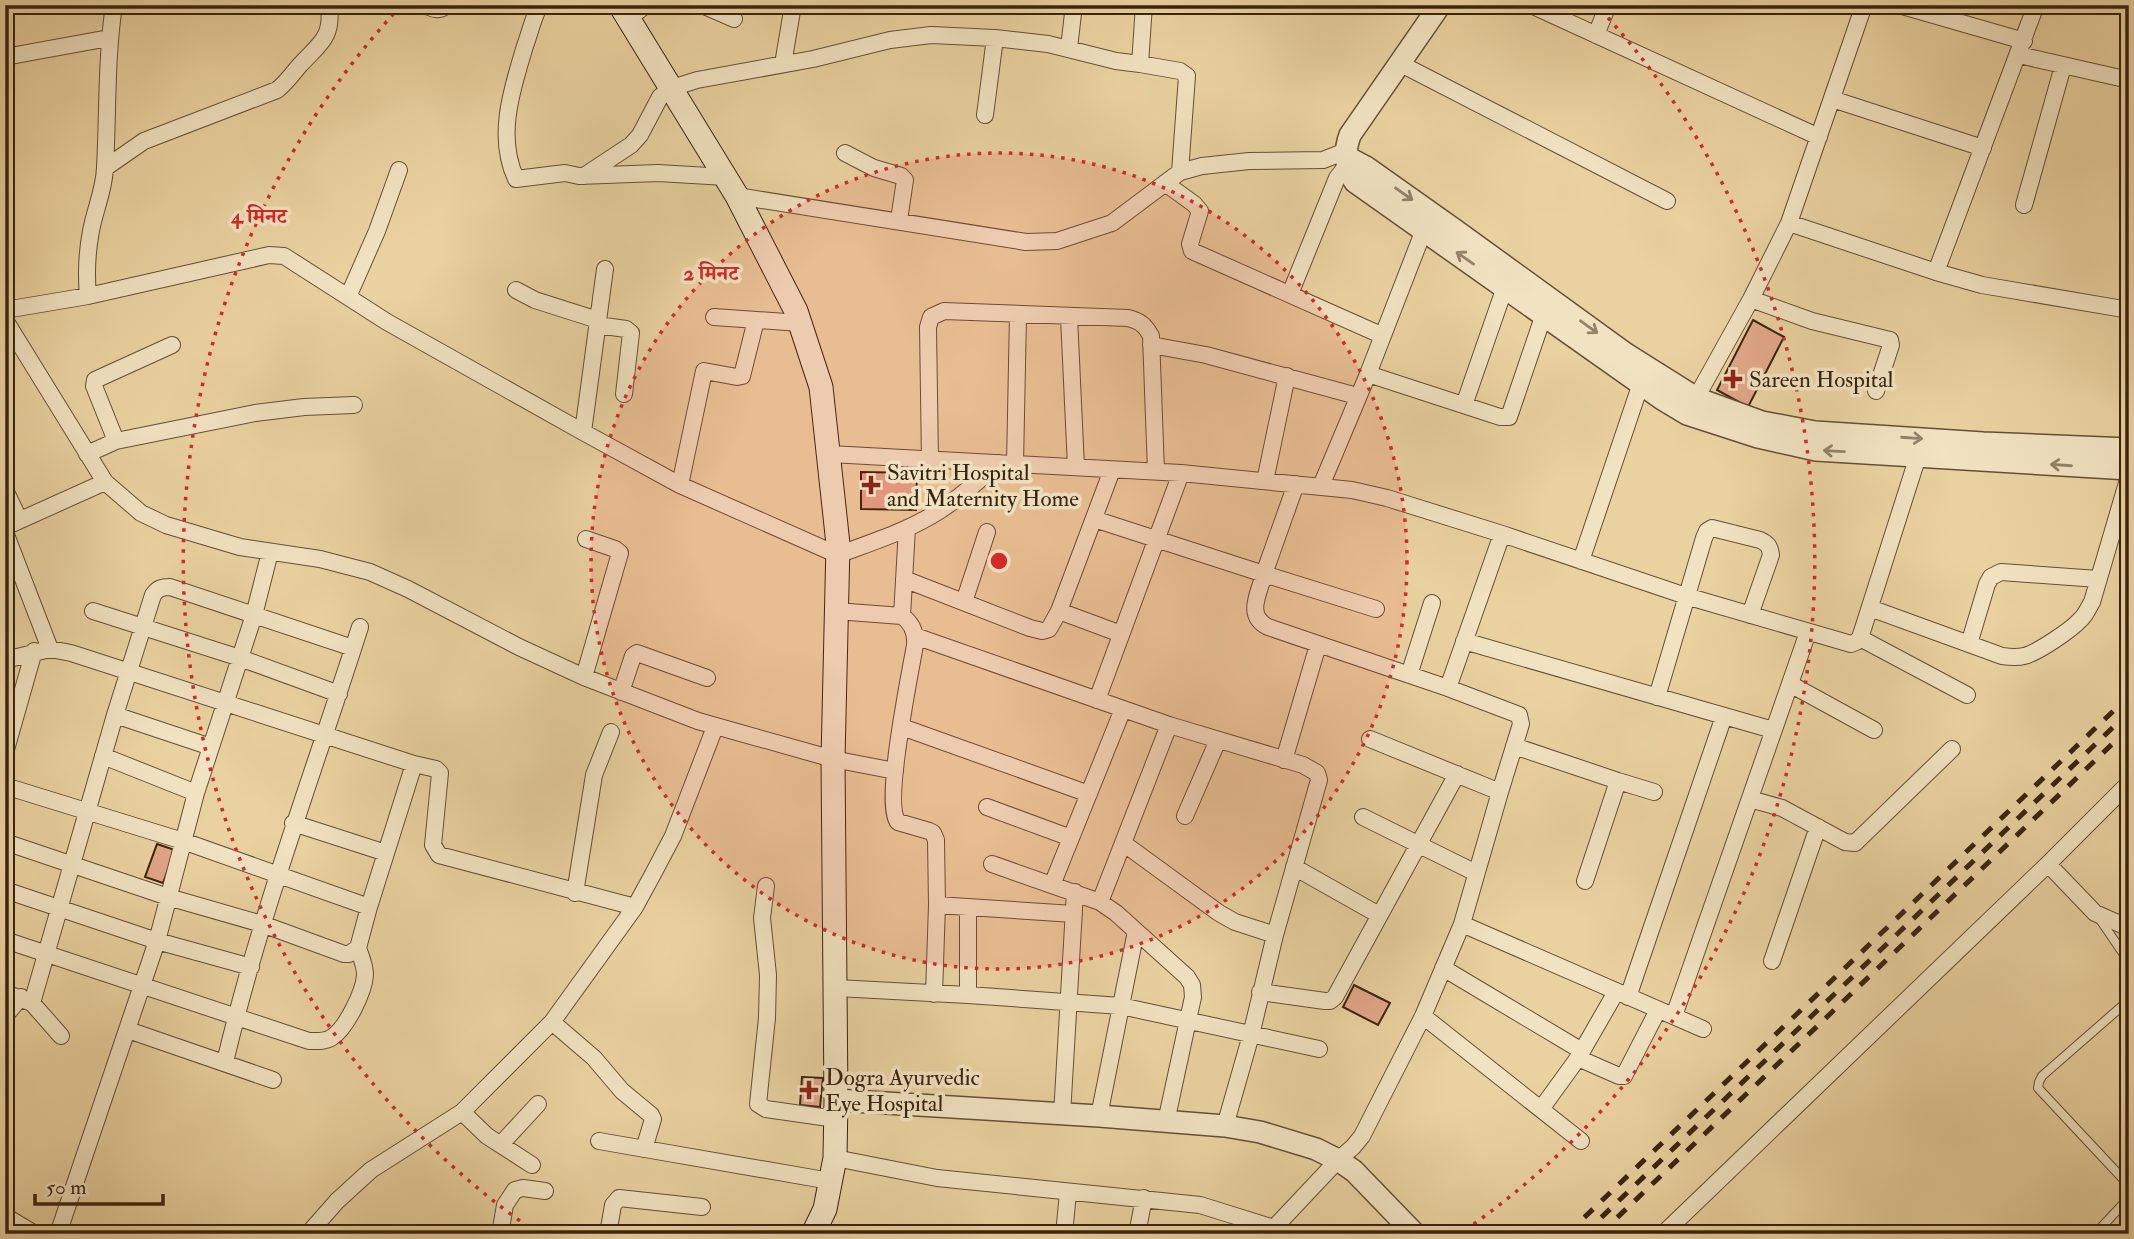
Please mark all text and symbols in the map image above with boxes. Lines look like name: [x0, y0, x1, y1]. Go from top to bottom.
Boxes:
one-way arrow: [1394, 187, 1413, 201]
text: 4 मिनट: [230, 203, 289, 230]
one-way arrow: [1456, 251, 1475, 265]
text: 2 मिनट: [684, 260, 740, 287]
one-way arrow: [1579, 320, 1598, 334]
place label: Sareen Hospital: [1749, 365, 1894, 395]
marker: Sareen Hospital: [1723, 369, 1743, 389]
one-way arrow: [1900, 432, 1923, 445]
one-way arrow: [1823, 444, 1845, 457]
place label: Savitri Hospital and Maternity Home: [887, 458, 1079, 513]
one-way arrow: [2050, 458, 2072, 471]
marker: Savitri Hospital and Maternity Home: [861, 475, 881, 495]
centre of rings: [987, 549, 1011, 573]
place label: Dogra Ayurvedic Eye Hospital: [825, 1063, 980, 1119]
marker: Dogra Ayurvedic Eye Hospital: [799, 1080, 819, 1100]
scale bar: [35, 1162, 163, 1206]
text: 50 m: [46, 1174, 87, 1201]

